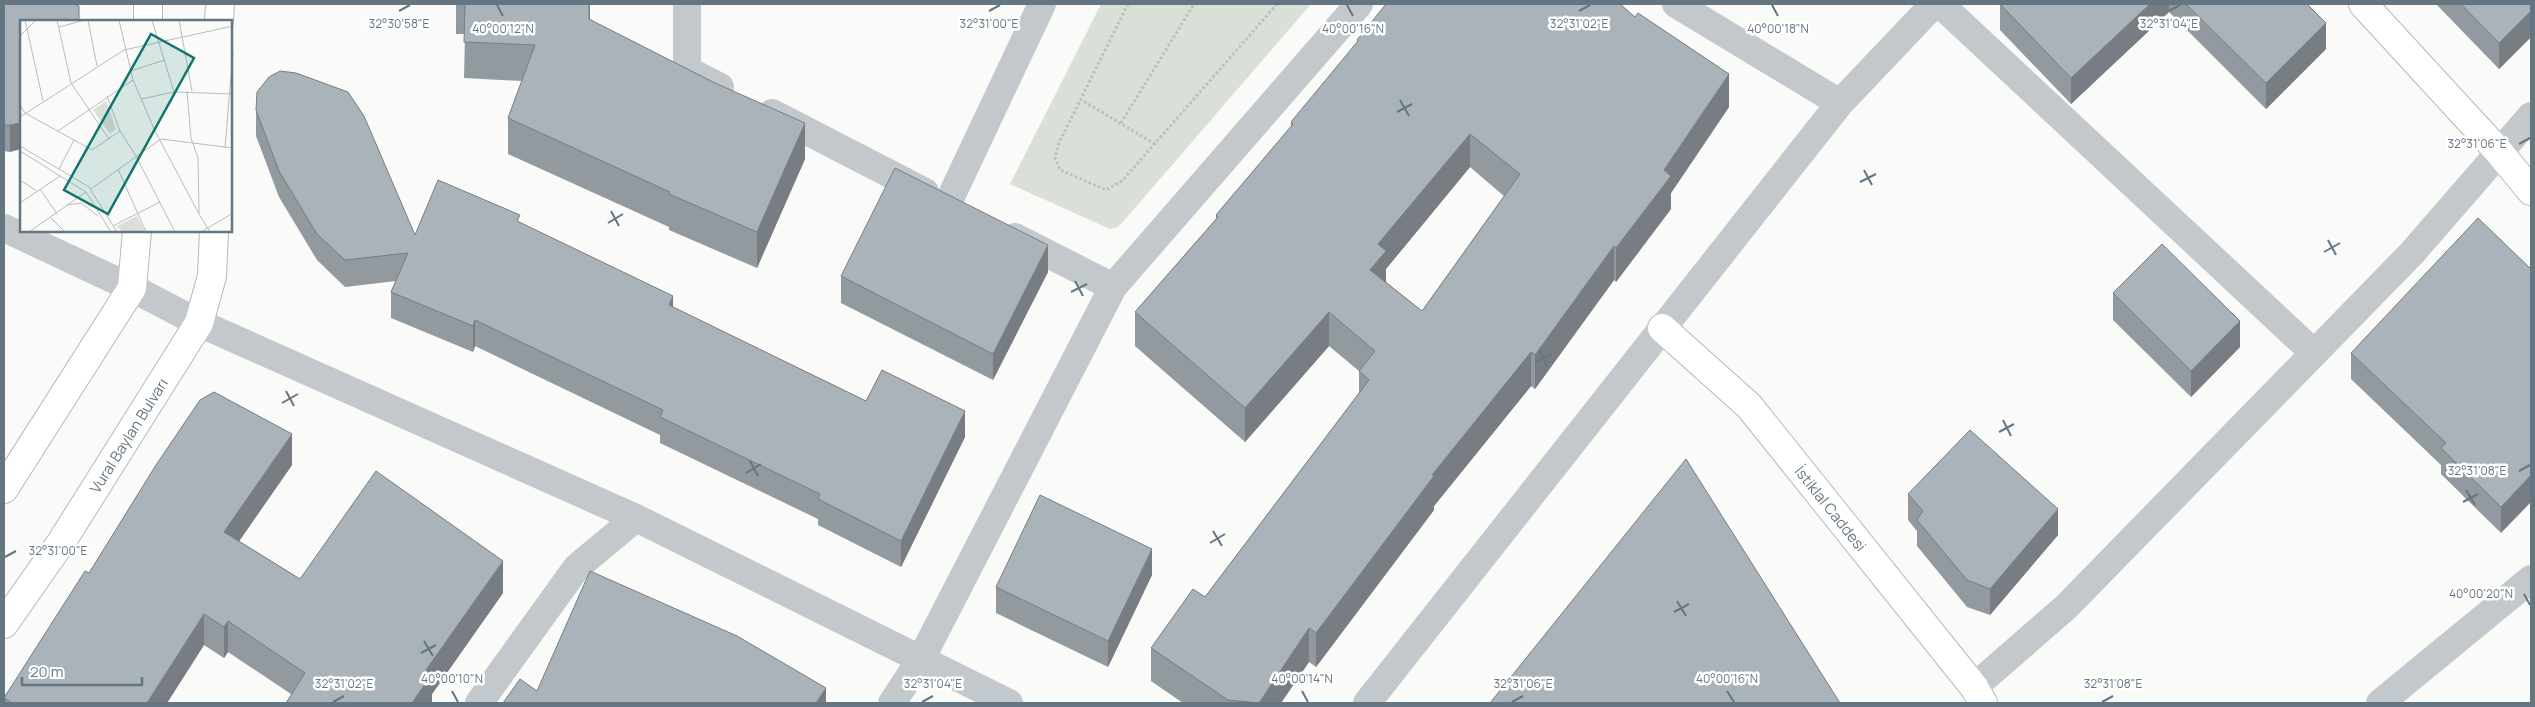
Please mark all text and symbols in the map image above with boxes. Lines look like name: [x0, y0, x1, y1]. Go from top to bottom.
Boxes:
text: 32°30'58"E: [369, 15, 430, 32]
text: 32°31'00"E: [960, 15, 1019, 32]
text: 32°31'02"E: [1550, 15, 1608, 32]
text: 32°31'04"E: [2140, 15, 2198, 32]
inset map: [20, 20, 232, 232]
text: 40°00'12"N: [472, 20, 534, 37]
text: 40°00'16"N: [1322, 20, 1384, 37]
text: 40°00'18"N: [1747, 20, 1809, 37]
text: 32°31'06"E: [2447, 135, 2507, 152]
street label: Vural Baylan Bulvarı: [84, 374, 172, 497]
street label: İstiklal Caddesi: [1790, 461, 1872, 555]
text: 32°31'08"E: [2448, 462, 2506, 479]
text: 32°31'00"E: [29, 542, 88, 559]
text: 40°00'20"N: [2449, 585, 2513, 602]
scale bar: [22, 654, 142, 686]
text: 20 m: [30, 661, 63, 682]
text: 40°00'10"N: [421, 670, 483, 687]
text: 40°00'14"N: [1271, 670, 1333, 687]
text: 40°00'16"N: [1696, 670, 1758, 687]
text: 32°31'02"E: [315, 675, 373, 692]
text: 32°31'04"E: [904, 675, 962, 692]
text: 32°31'06"E: [1493, 675, 1553, 692]
text: 32°31'08"E: [2084, 675, 2142, 692]

